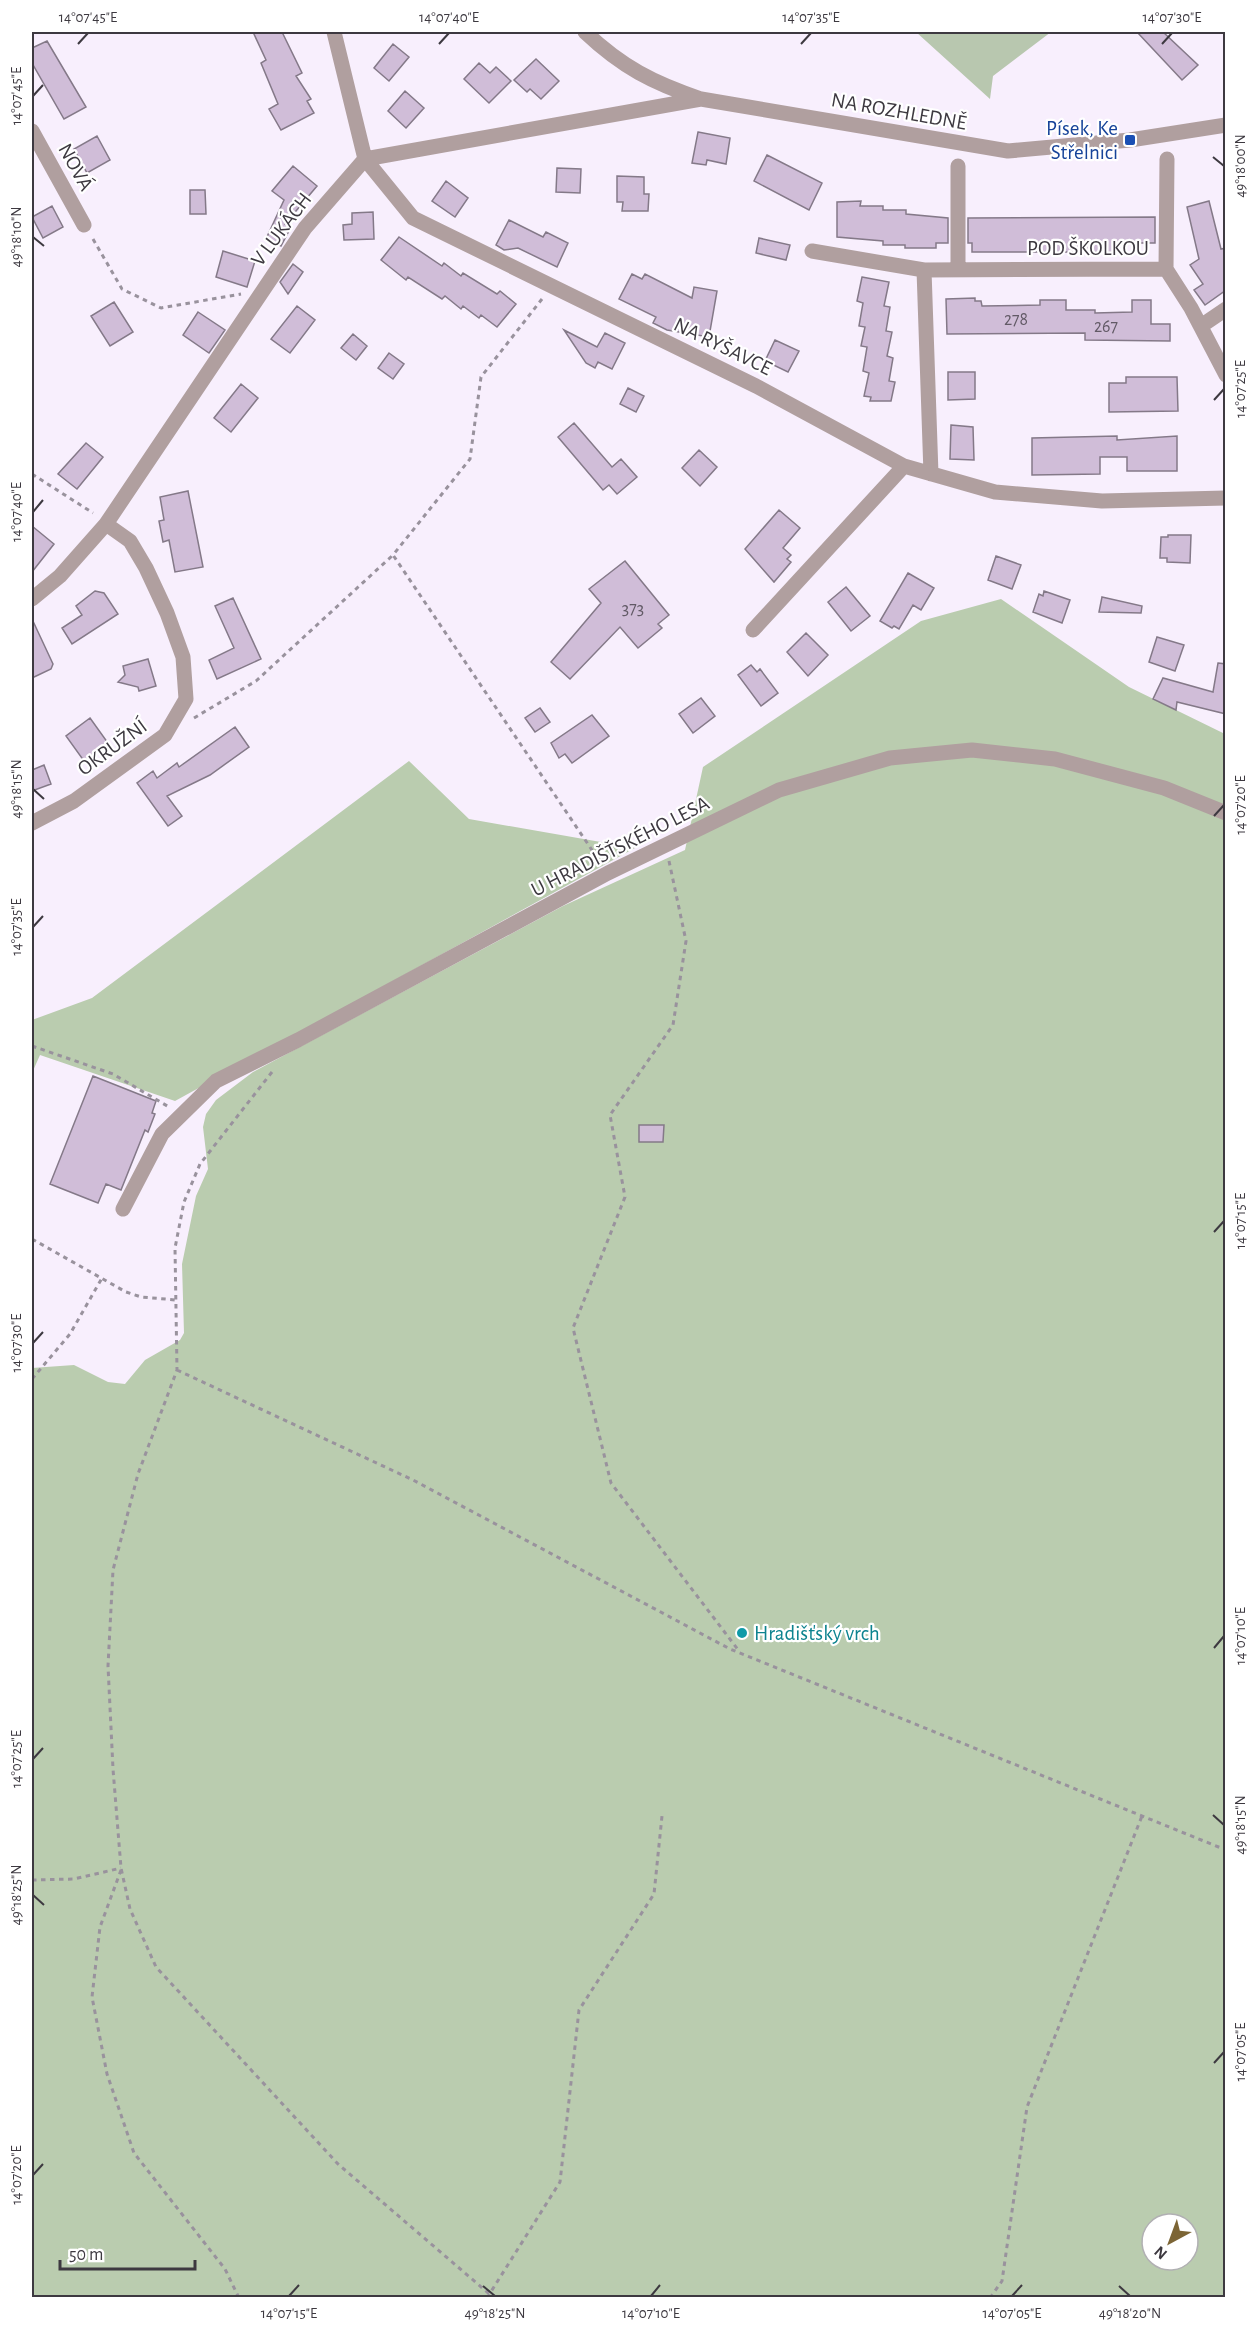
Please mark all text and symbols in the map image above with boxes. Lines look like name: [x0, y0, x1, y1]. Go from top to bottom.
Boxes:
text: 14°07'45"E: [59, 10, 117, 25]
text: 14°07'40"E: [419, 10, 479, 25]
text: 14°07'35"E: [782, 10, 840, 25]
text: 14°07'30"E: [1143, 10, 1201, 25]
text: 14°07'45"E: [9, 67, 24, 125]
street label: NA ROZHLEDNĚ: [830, 88, 968, 134]
place label: Písek, Ke Střelnici: [1046, 118, 1118, 163]
marker: Písek, Ke Střelnici: [1123, 133, 1137, 147]
text: 49°18'00"N: [1233, 134, 1248, 198]
street label: NOVÁ: [54, 139, 99, 194]
street label: V LUKÁCH: [246, 188, 316, 270]
text: 49°18'10"N: [9, 207, 24, 267]
street label: POD ŠKOLKOU: [1027, 236, 1149, 259]
house number: 278: [1004, 311, 1028, 329]
street label: NA RYŠAVCE: [670, 312, 776, 379]
house number: 267: [1094, 318, 1118, 336]
text: 14°07'25"E: [1233, 360, 1248, 418]
text: 14°07'40"E: [9, 482, 24, 542]
house number: 373: [622, 600, 644, 618]
street label: OKRUŽNÍ: [72, 713, 151, 779]
text: 49°18'15"N: [9, 759, 24, 819]
text: 14°07'20"E: [1233, 775, 1248, 835]
street label: U HRADIŠŤSKÉHO LESA: [527, 791, 713, 900]
text: 14°07'35"E: [9, 898, 24, 956]
text: 14°07'15"E: [1233, 1193, 1248, 1249]
text: 14°07'30"E: [9, 1314, 24, 1372]
text: 14°07'10"E: [1233, 1607, 1248, 1665]
place label: Hradišťský vrch: [754, 1623, 880, 1644]
marker: Hradišťský vrch: [735, 1626, 749, 1640]
text: 14°07'25"E: [9, 1730, 24, 1788]
text: 49°18'15"N: [1233, 1795, 1248, 1855]
text: 49°18'25"N: [9, 1865, 24, 1925]
text: 14°07'05"E: [1233, 2022, 1248, 2082]
text: 14°07'20"E: [9, 2145, 24, 2205]
north arrow: [1140, 2212, 1200, 2272]
scale bar: [60, 2233, 195, 2271]
text: N: [1151, 2243, 1170, 2262]
text: 50 m: [69, 2246, 103, 2264]
text: 14°07'15"E: [261, 2306, 317, 2321]
text: 49°18'25"N: [465, 2306, 525, 2321]
text: 14°07'10"E: [622, 2306, 680, 2321]
text: 14°07'05"E: [982, 2306, 1042, 2321]
text: 49°18'20"N: [1099, 2306, 1161, 2321]

